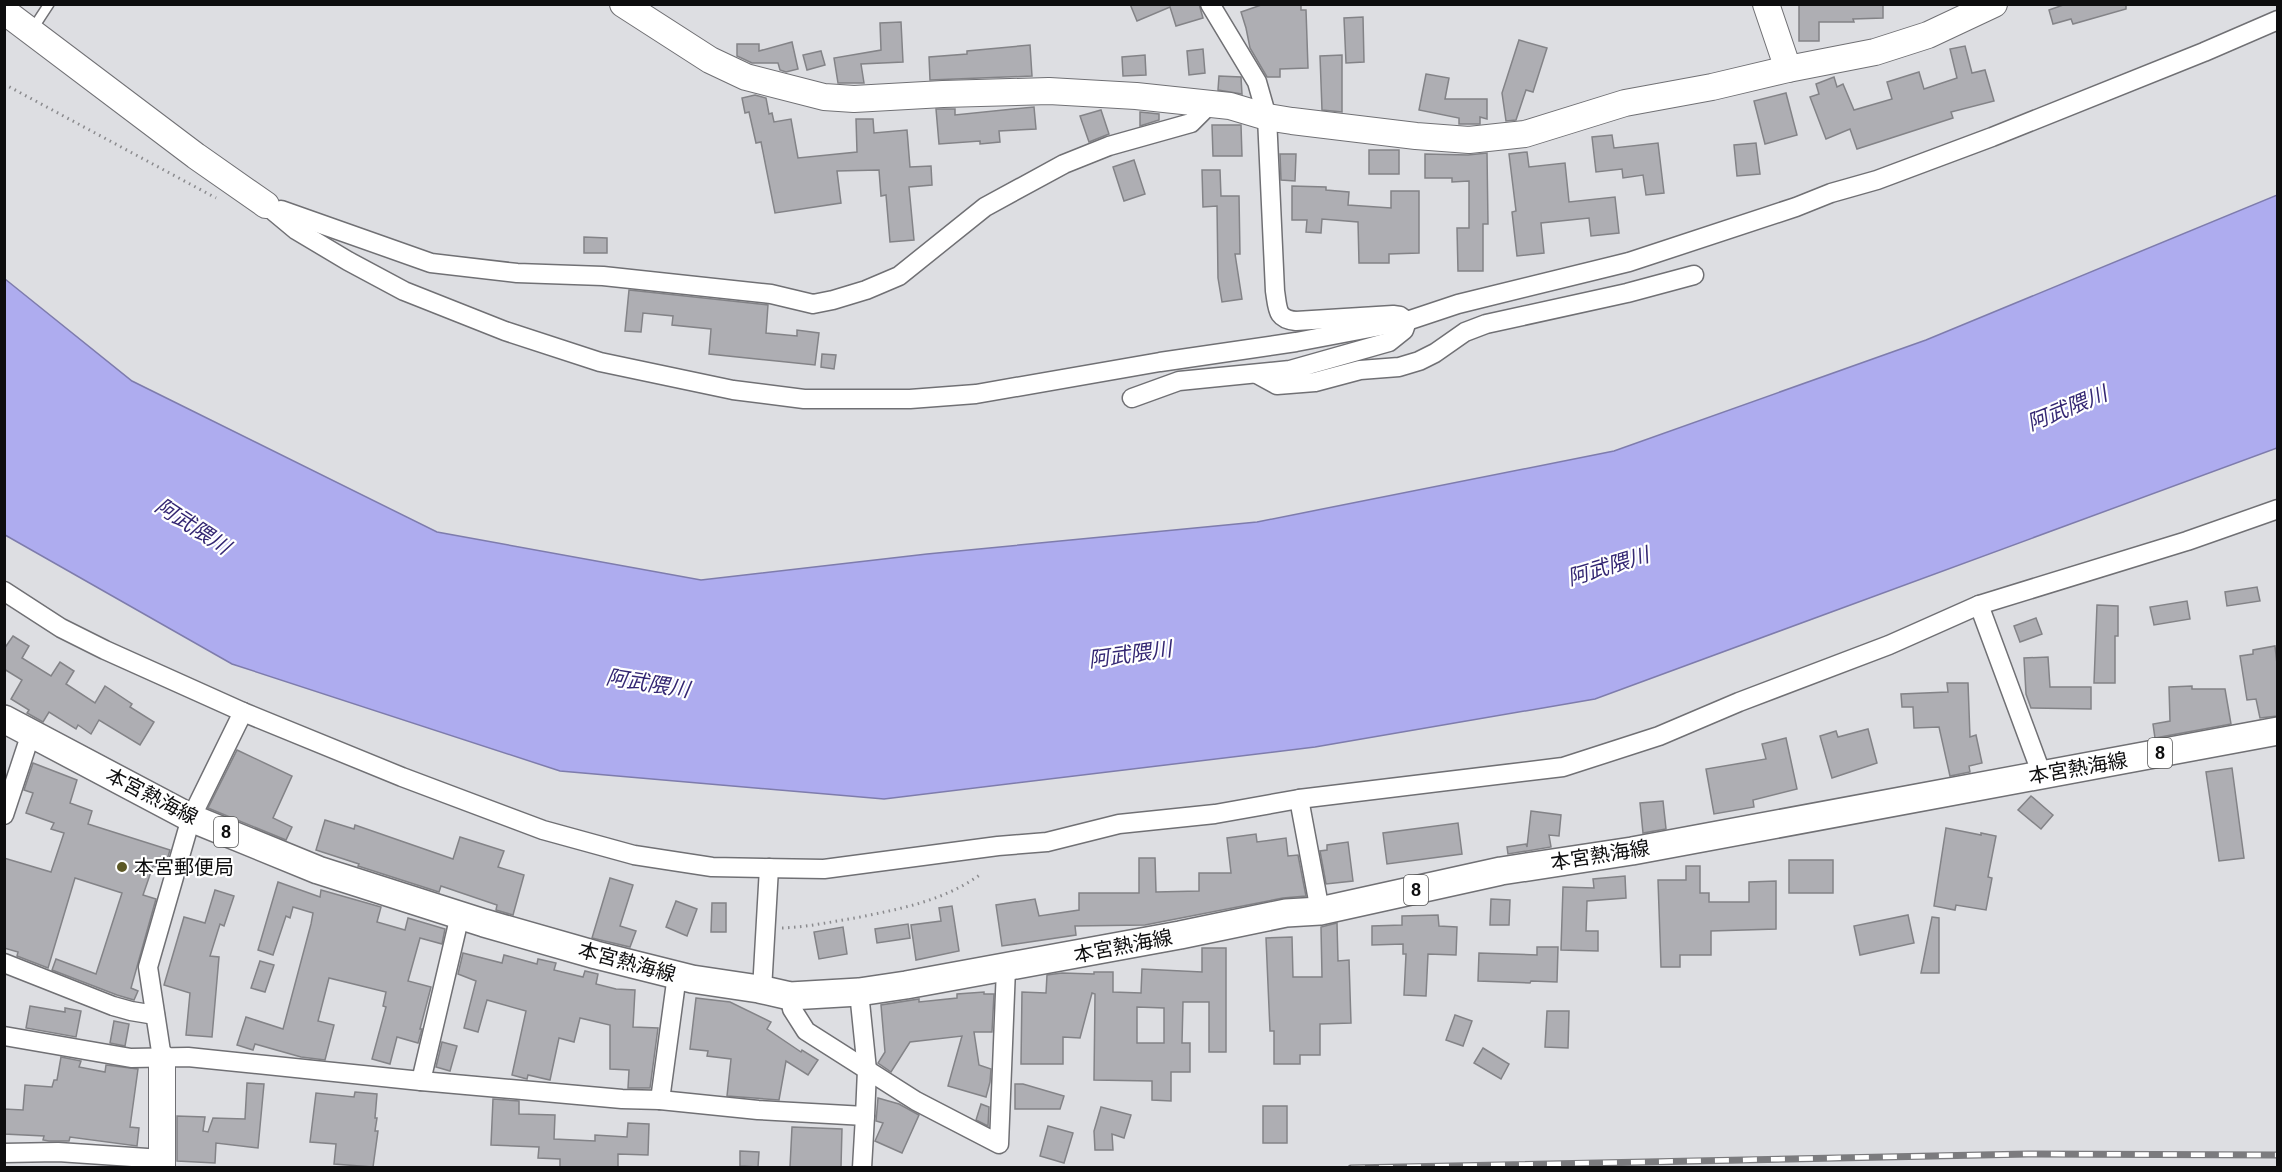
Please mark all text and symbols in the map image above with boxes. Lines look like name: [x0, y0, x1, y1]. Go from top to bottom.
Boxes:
water label: 阿武隈川: [2024, 381, 2112, 434]
water label: 阿武隈川: [152, 493, 236, 560]
water label: 阿武隈川: [1564, 542, 1653, 589]
water label: 阿武隈川: [1087, 636, 1175, 671]
water label: 阿武隈川: [605, 665, 693, 701]
road number: 8: [2148, 738, 2172, 768]
street label: 本宮熱海線: [2027, 748, 2129, 788]
street label: 本宮熱海線: [102, 763, 202, 829]
road number: 8: [214, 817, 238, 847]
street label: 本宮熱海線: [1549, 836, 1651, 874]
place label: 本宮郵便局: [134, 856, 234, 878]
marker: 本宮郵便局: [115, 860, 129, 874]
road number: 8: [1404, 875, 1428, 905]
street label: 本宮熱海線: [1072, 926, 1174, 966]
street label: 本宮熱海線: [576, 938, 678, 986]

